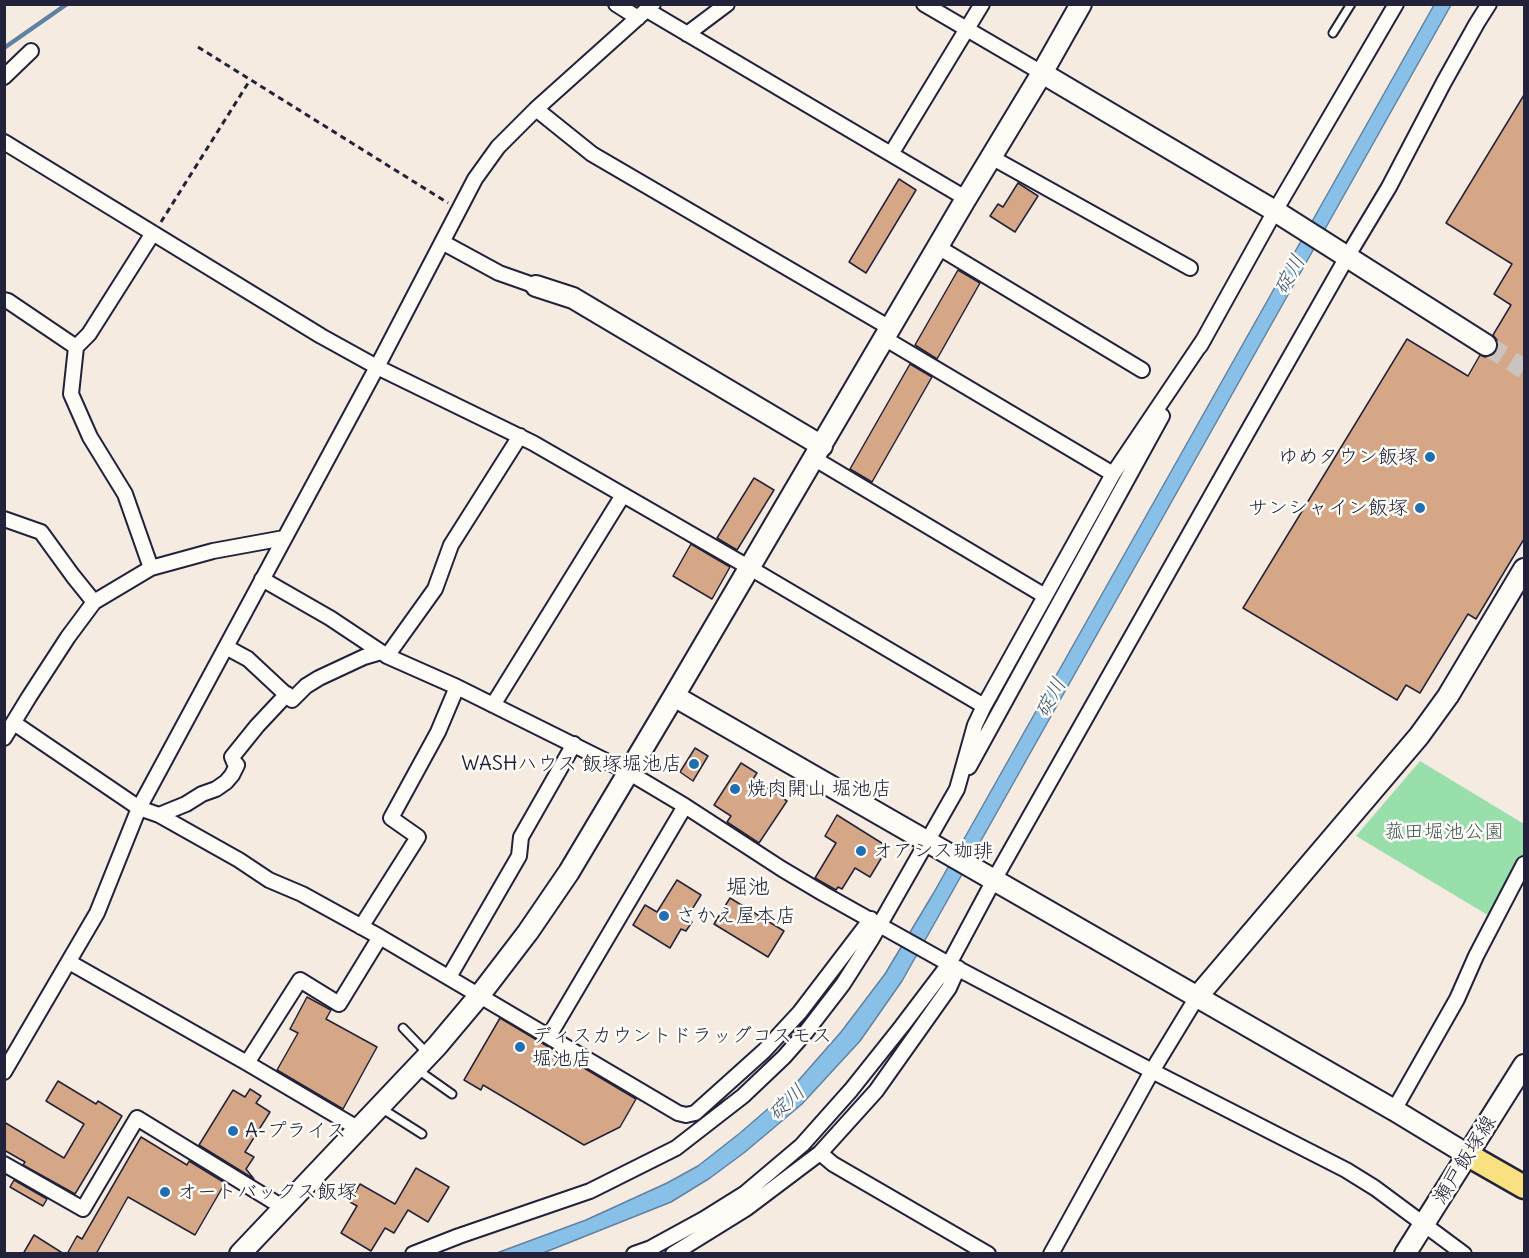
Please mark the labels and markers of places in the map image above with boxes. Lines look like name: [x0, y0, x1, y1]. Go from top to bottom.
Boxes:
place label: ゆめタウン飯塚: [1278, 445, 1418, 469]
marker: ゆめタウン飯塚: [1423, 450, 1437, 464]
place label: サンシャイン飯塚: [1248, 496, 1408, 520]
marker: サンシャイン飯塚: [1413, 501, 1427, 515]
place label: WASHハウス 飯塚堀池店: [461, 752, 682, 776]
marker: WASHハウス 飯塚堀池店: [687, 757, 701, 771]
place label: 焼肉開山 堀池店: [747, 777, 892, 801]
marker: 焼肉開山 堀池店: [728, 782, 742, 796]
place label: オアシス珈琲: [873, 839, 993, 863]
marker: オアシス珈琲: [854, 844, 868, 858]
place label: さかえ屋本店: [676, 904, 796, 928]
marker: さかえ屋本店: [657, 909, 671, 923]
place label: ディスカウントドラッグコスモス 堀池店: [532, 1024, 832, 1071]
marker: ディスカウントドラッグコスモス 堀池店: [513, 1040, 527, 1054]
place label: A-プライス: [245, 1119, 346, 1143]
marker: A-プライス: [226, 1124, 240, 1138]
place label: オートバックス飯塚: [177, 1180, 357, 1204]
marker: オートバックス飯塚: [158, 1185, 172, 1199]

